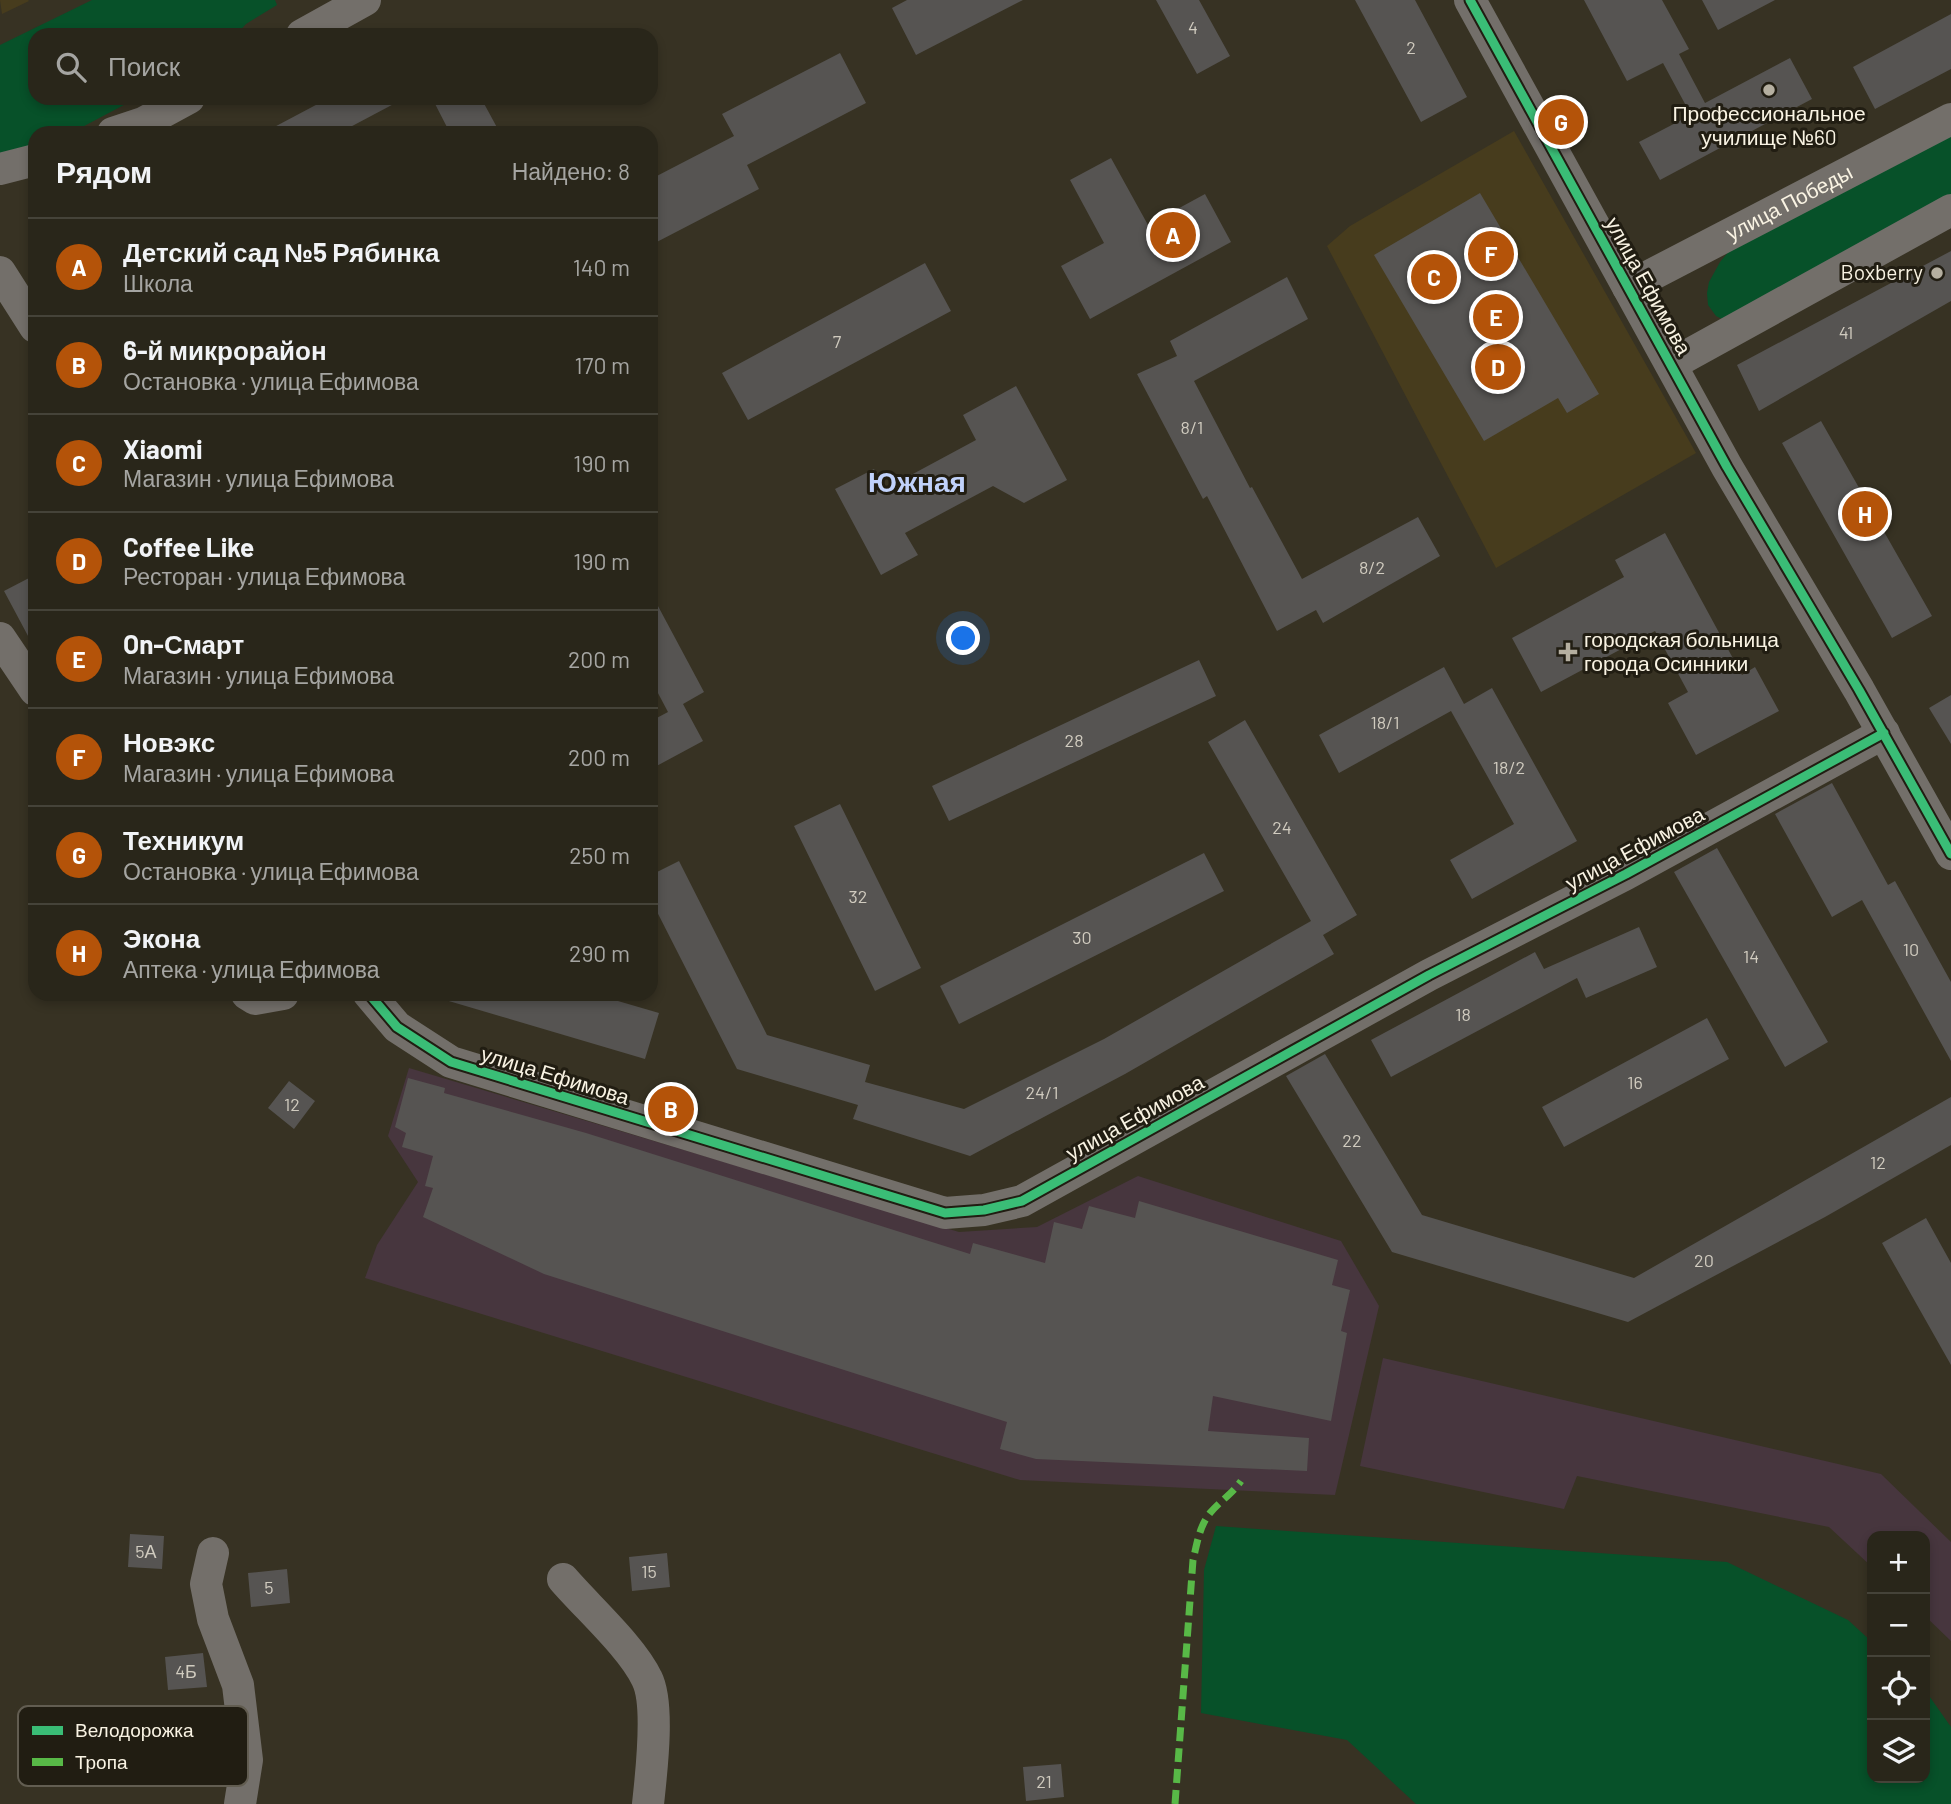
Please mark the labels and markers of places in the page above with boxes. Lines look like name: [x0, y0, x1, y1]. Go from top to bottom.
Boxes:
marker: Профессиональное училище №60: [1761, 82, 1777, 98]
pin: G: [1538, 96, 1584, 148]
place label: Профессиональное училище №60: [1672, 100, 1866, 149]
pin: A: [1150, 209, 1196, 261]
pin: F: [1468, 228, 1514, 280]
pin: C: [1411, 251, 1457, 303]
place label: Boxberry: [1841, 259, 1923, 284]
marker: Boxberry: [1929, 265, 1945, 281]
pin: E: [1473, 291, 1519, 343]
pin: D: [1475, 341, 1521, 393]
pin: H: [1842, 488, 1888, 540]
place label: городская больница города Осинники: [1584, 626, 1779, 675]
marker: городская больница города Осинники: [1558, 642, 1578, 662]
pin: B: [648, 1083, 694, 1135]

